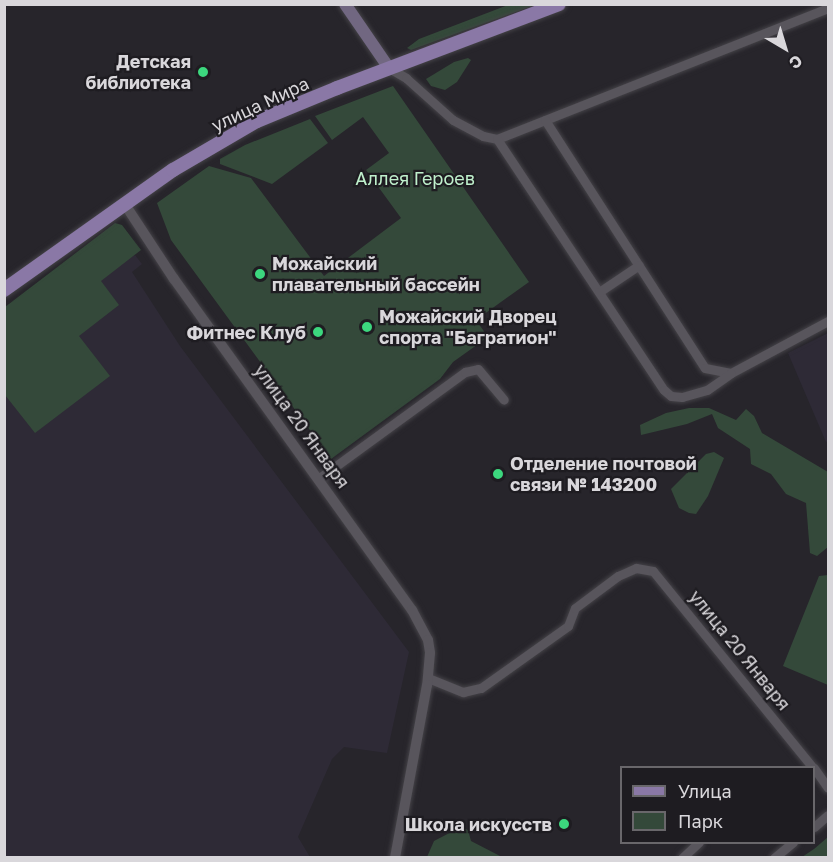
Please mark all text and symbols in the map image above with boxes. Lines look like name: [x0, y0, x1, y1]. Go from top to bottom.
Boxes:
north arrow: [755, 18, 815, 78]
place label: Детская библиотека: [86, 51, 191, 94]
text: С: [785, 51, 807, 74]
marker: Детская библиотека: [196, 65, 210, 79]
street label: улица Мира: [208, 72, 312, 136]
park label: Аллея Героев: [355, 167, 475, 189]
place label: Можайский плавательный бассейн: [272, 253, 480, 296]
marker: Можайский плавательный бассейн: [253, 267, 267, 281]
place label: Можайский Дворец спорта "Багратион": [379, 306, 557, 348]
marker: Можайский Дворец спорта "Багратион": [360, 320, 374, 334]
place label: Фитнес Клуб: [187, 321, 306, 343]
marker: Фитнес Клуб: [311, 325, 325, 339]
street label: улица 20 Января: [250, 360, 354, 492]
place label: Отделение почтовой связи № 143200: [510, 453, 697, 496]
marker: Отделение почтовой связи № 143200: [491, 467, 505, 481]
street label: улица 20 Января: [685, 586, 795, 714]
legend: [620, 766, 815, 844]
text: Улица: [678, 780, 732, 802]
text: Парк: [678, 810, 723, 832]
place label: Школа искусств: [405, 813, 552, 835]
marker: Школа искусств: [557, 817, 571, 831]

